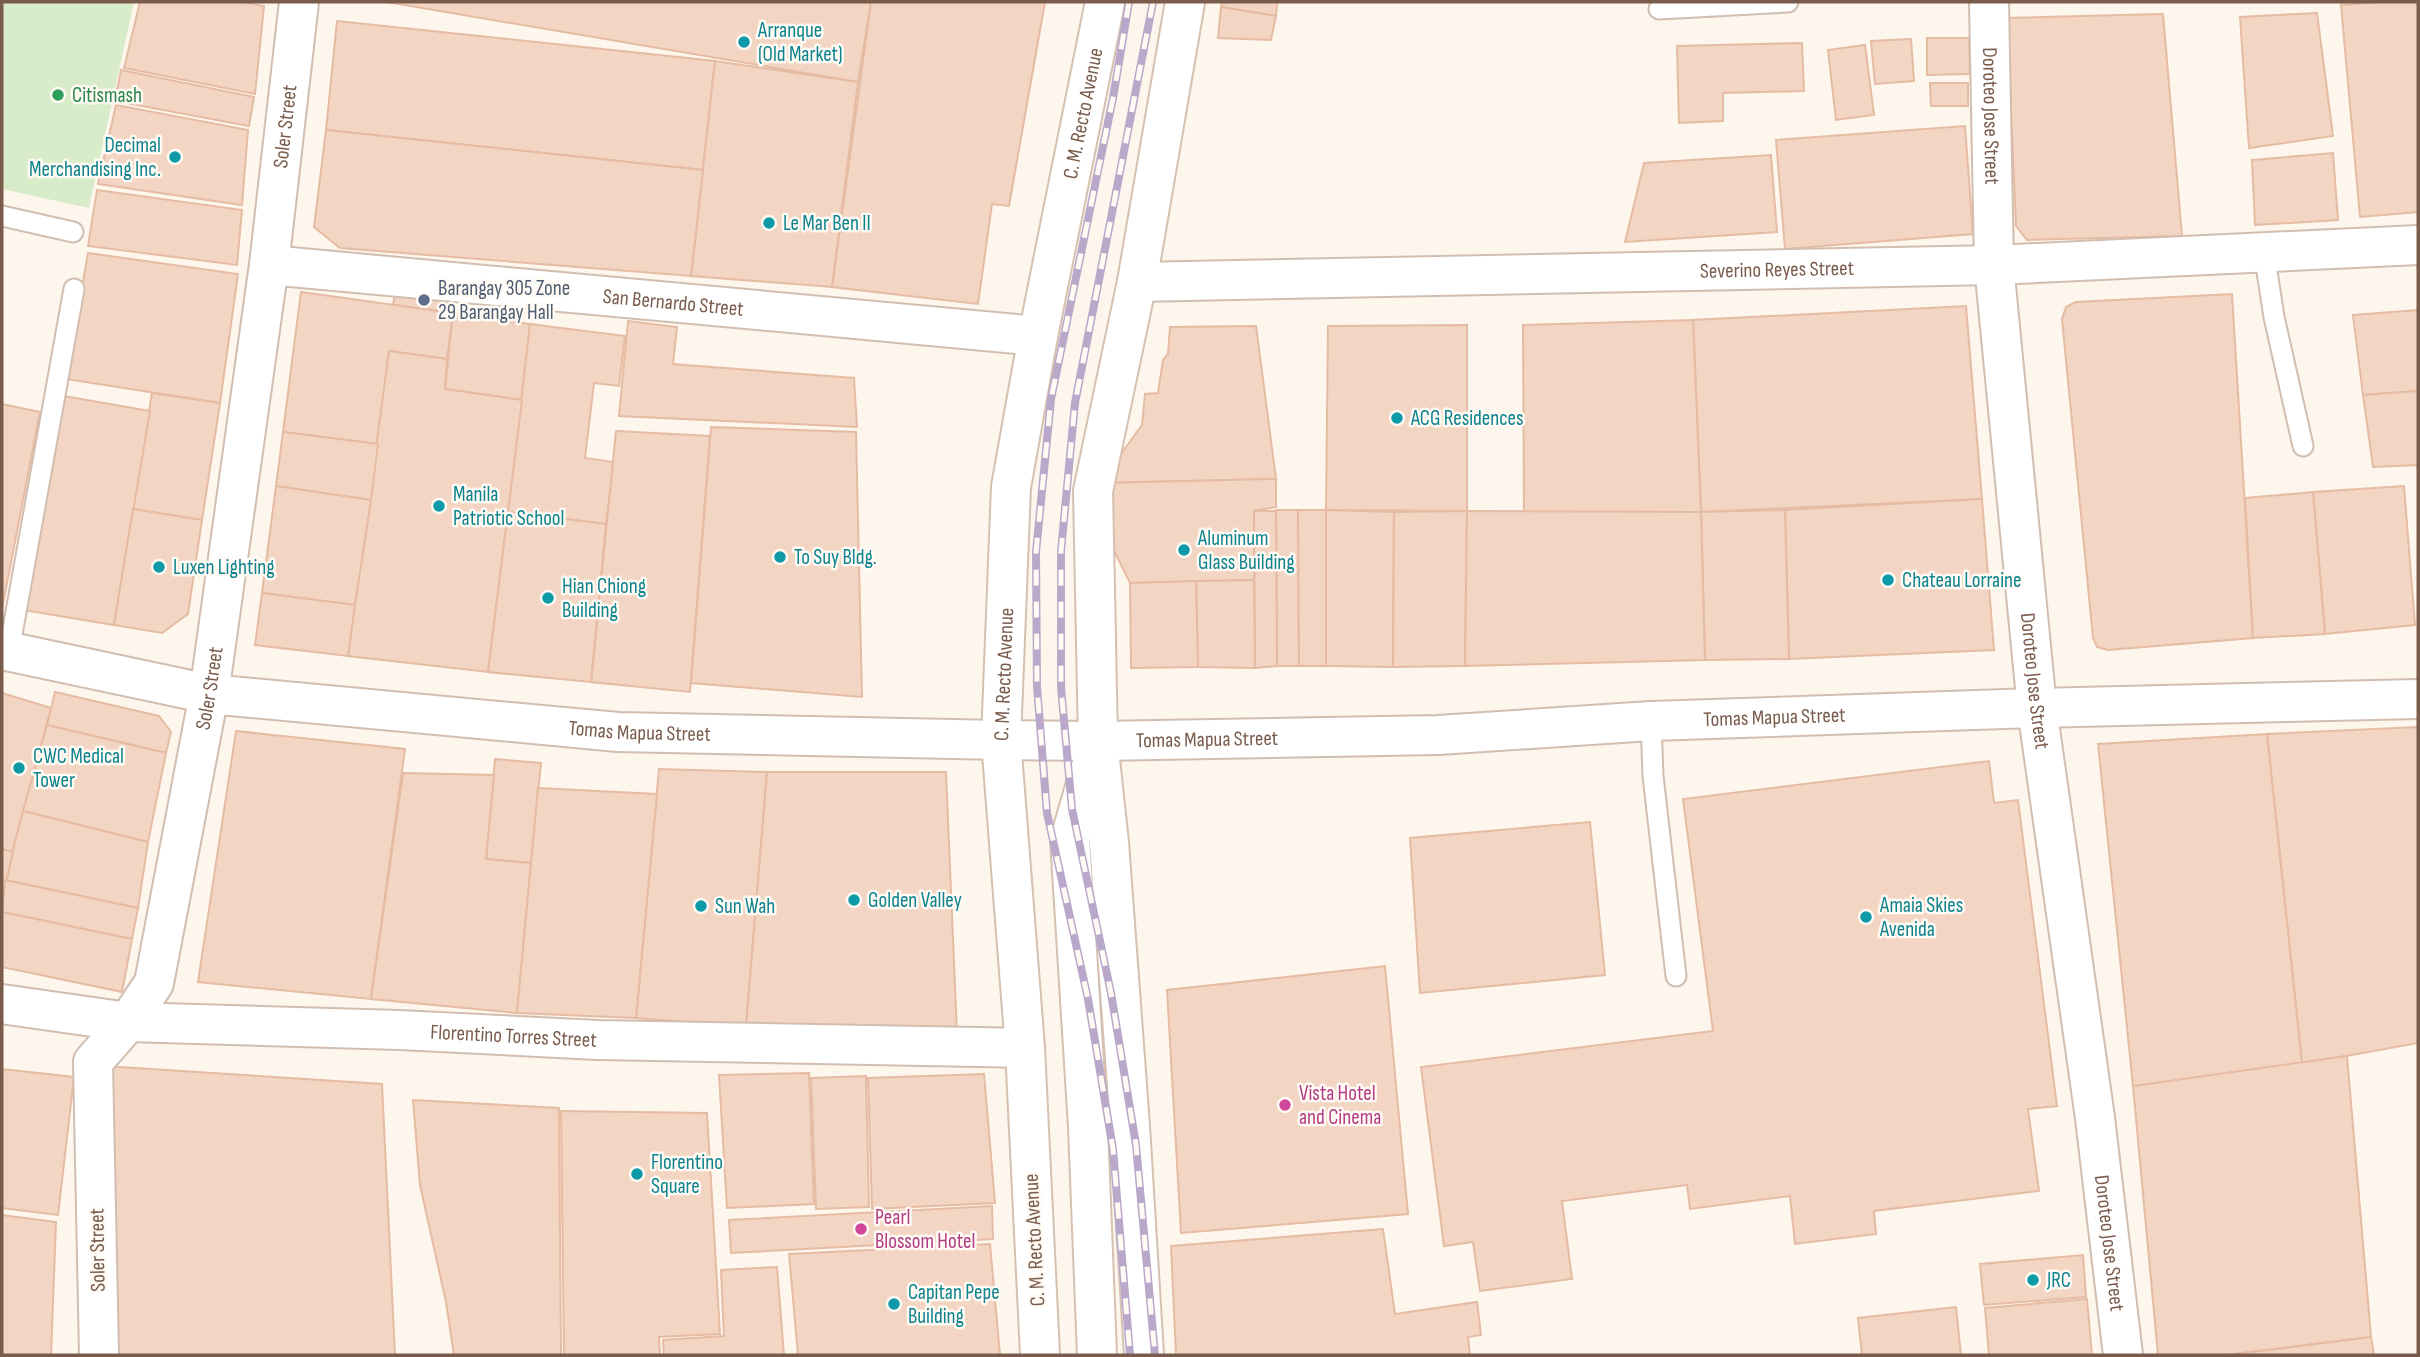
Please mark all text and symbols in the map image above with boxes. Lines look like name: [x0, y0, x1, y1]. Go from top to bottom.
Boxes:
place label: Arranque (Old Market): [757, 18, 843, 67]
marker: Arranque (Old Market): [736, 34, 752, 50]
street label: C. M. Recto Avenue: [1058, 46, 1109, 181]
street label: Doroteo Jose Street: [1977, 47, 2004, 185]
place label: Citismash: [72, 83, 142, 108]
street label: Soler Street: [268, 83, 302, 169]
marker: Citismash: [50, 87, 66, 103]
place label: Decimal Merchandising Inc.: [29, 133, 161, 182]
marker: Decimal Merchandising Inc.: [167, 149, 183, 165]
place label: Le Mar Ben II: [783, 211, 871, 236]
marker: Le Mar Ben II: [761, 215, 777, 231]
street label: Severino Reyes Street: [1700, 256, 1854, 284]
place label: Barangay 305 Zone 29 Barangay Hall: [438, 276, 570, 325]
street label: San Bernardo Street: [602, 284, 745, 322]
marker: Barangay 305 Zone 29 Barangay Hall: [416, 292, 432, 308]
place label: ACG Residences: [1410, 406, 1524, 431]
marker: ACG Residences: [1389, 410, 1405, 426]
place label: Manila Patriotic School: [453, 482, 565, 531]
marker: Manila Patriotic School: [431, 498, 447, 514]
place label: Aluminum Glass Building: [1197, 526, 1295, 575]
marker: Aluminum Glass Building: [1176, 542, 1192, 558]
place label: To Suy Bldg.: [794, 545, 877, 570]
marker: To Suy Bldg.: [772, 549, 788, 565]
place label: Luxen Lighting: [173, 555, 275, 580]
marker: Luxen Lighting: [151, 559, 167, 575]
place label: Chateau Lorraine: [1902, 568, 2022, 593]
marker: Chateau Lorraine: [1880, 572, 1896, 588]
place label: Hian Chiong Building: [562, 574, 646, 623]
marker: Hian Chiong Building: [540, 590, 556, 606]
street label: C. M. Recto Avenue: [989, 607, 1019, 741]
street label: Doroteo Jose Street: [2015, 612, 2055, 751]
street label: Soler Street: [190, 645, 228, 732]
street label: Tomas Mapua Street: [1703, 702, 1846, 732]
street label: Tomas Mapua Street: [568, 715, 711, 747]
street label: Tomas Mapua Street: [1136, 726, 1278, 753]
place label: CWC Medical Tower: [33, 744, 124, 793]
marker: CWC Medical Tower: [11, 760, 27, 776]
place label: Golden Valley: [868, 888, 962, 913]
marker: Golden Valley: [846, 892, 862, 908]
place label: Amaia Skies Avenida: [1879, 893, 1963, 942]
place label: Sun Wah: [715, 894, 775, 919]
marker: Sun Wah: [693, 898, 709, 914]
marker: Amaia Skies Avenida: [1858, 909, 1874, 925]
street label: Florentino Torres Street: [430, 1020, 597, 1053]
place label: Vista Hotel and Cinema: [1299, 1081, 1381, 1130]
marker: Vista Hotel and Cinema: [1277, 1097, 1293, 1113]
place label: Florentino Square: [651, 1150, 723, 1199]
marker: Florentino Square: [629, 1166, 645, 1182]
street label: C. M. Recto Avenue: [1019, 1173, 1050, 1307]
street label: Doroteo Jose Street: [2089, 1173, 2130, 1312]
place label: Pearl Blossom Hotel: [875, 1205, 975, 1254]
street label: Soler Street: [84, 1208, 111, 1292]
marker: Pearl Blossom Hotel: [853, 1221, 869, 1237]
place label: JRC: [2046, 1268, 2071, 1293]
marker: JRC: [2025, 1272, 2041, 1288]
place label: Capitan Pepe Building: [908, 1280, 1000, 1329]
marker: Capitan Pepe Building: [886, 1296, 902, 1312]

